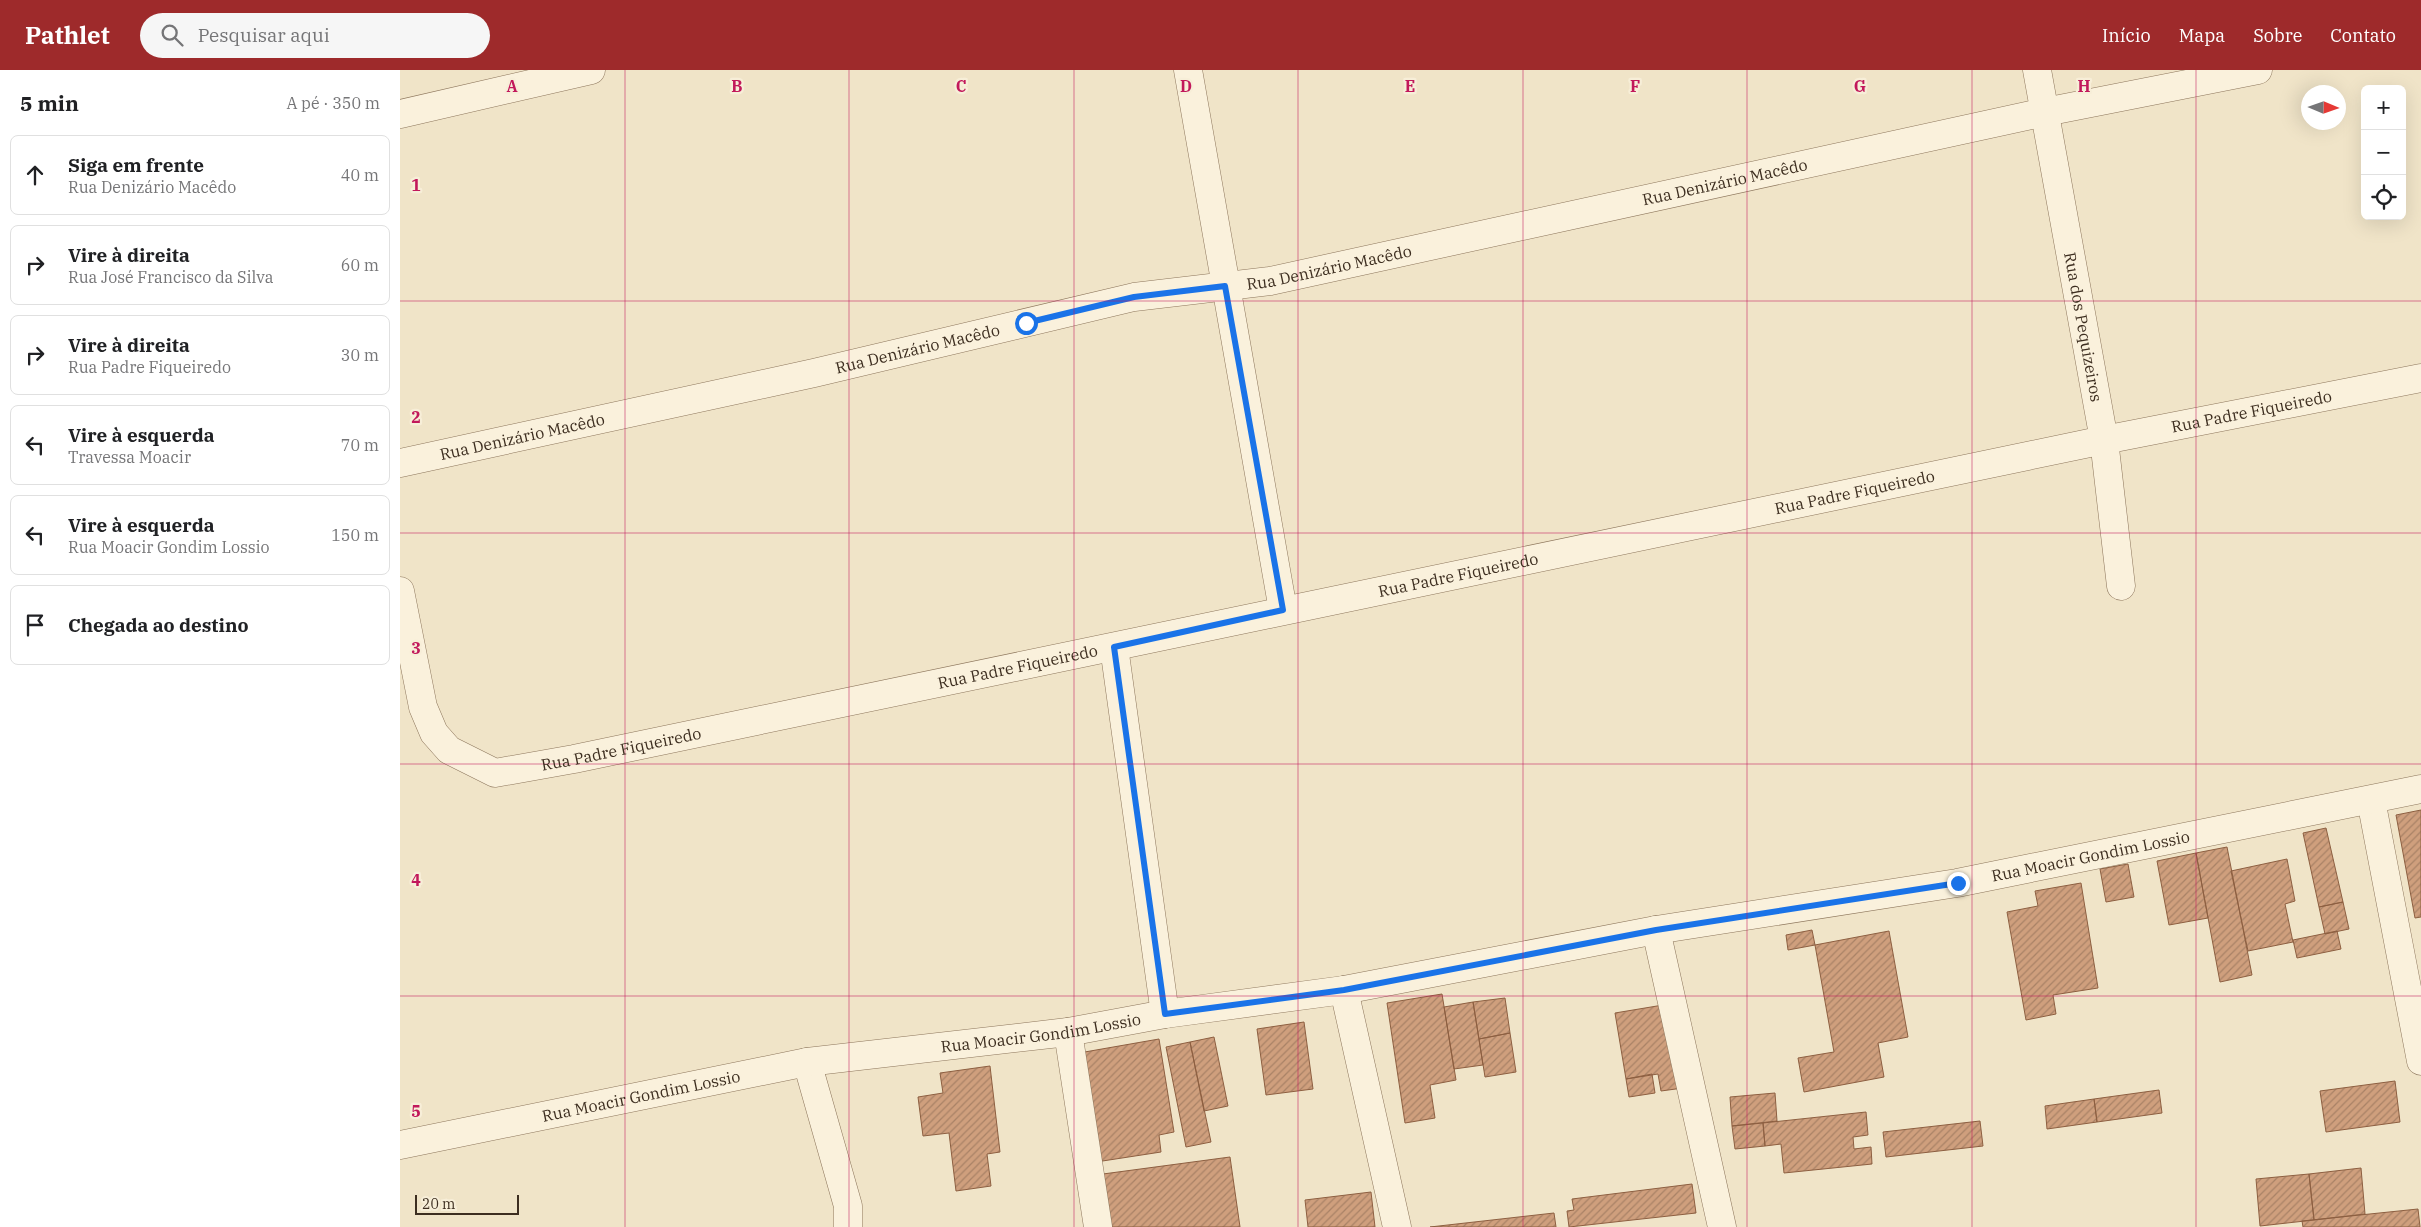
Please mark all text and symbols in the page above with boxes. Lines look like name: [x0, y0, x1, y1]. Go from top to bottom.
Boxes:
search box: [140, 13, 490, 58]
text: Pathlet: [25, 19, 110, 51]
icon: search: [158, 21, 186, 49]
text: Pesquisar aqui: [198, 23, 330, 47]
text: Início: [2102, 24, 2151, 47]
text: Mapa: [2179, 24, 2225, 47]
text: Sobre: [2253, 24, 2302, 47]
text: Contato: [2330, 24, 2396, 47]
text: A: [506, 76, 518, 96]
text: B: [731, 76, 743, 96]
text: C: [956, 76, 966, 96]
text: D: [1180, 76, 1192, 96]
text: E: [1405, 76, 1415, 96]
text: F: [1630, 76, 1640, 96]
text: G: [1854, 76, 1866, 96]
text: H: [2078, 76, 2091, 96]
north arrow: [2301, 85, 2346, 130]
map controls: [2361, 85, 2406, 220]
button: +: [2361, 85, 2406, 130]
text: 5 min: [20, 89, 79, 117]
text: A pé · 350 m: [286, 93, 380, 113]
button: −: [2361, 130, 2406, 175]
text: Siga em frente: [68, 153, 204, 177]
street label: Rua Denizário Macêdo: [1640, 154, 1809, 210]
icon: ahead: [21, 161, 49, 189]
text: 40 m: [341, 165, 379, 185]
text: 1: [411, 175, 421, 195]
button: locate: [2361, 175, 2406, 220]
text: Rua Denizário Macêdo: [68, 177, 236, 197]
street label: Rua Denizário Macêdo: [1245, 240, 1413, 294]
text: Vire à direita: [68, 243, 190, 267]
street label: Rua dos Pequizeiros: [2060, 250, 2107, 403]
icon: right: [21, 251, 49, 279]
text: 60 m: [341, 255, 379, 275]
text: Rua José Francisco da Silva: [68, 267, 273, 287]
route start: [1015, 312, 1038, 335]
street label: Rua Denizário Macêdo: [833, 319, 1002, 378]
text: Vire à direita: [68, 333, 190, 357]
icon: right: [21, 341, 49, 369]
text: 30 m: [341, 345, 379, 365]
text: Rua Padre Fiqueiredo: [68, 357, 231, 377]
street label: Rua Padre Fiqueiredo: [2170, 386, 2333, 437]
text: 2: [411, 407, 421, 427]
street label: Rua Denizário Macêdo: [438, 409, 607, 464]
text: Vire à esquerda: [68, 423, 215, 447]
icon: left: [21, 431, 49, 459]
text: 70 m: [341, 435, 379, 455]
text: Travessa Moacir: [68, 447, 191, 467]
street label: Rua Padre Fiqueiredo: [1773, 466, 1937, 518]
text: Vire à esquerda: [68, 513, 215, 537]
icon: left: [21, 521, 49, 549]
text: 150 m: [331, 525, 379, 545]
text: Rua Moacir Gondim Lossio: [68, 537, 270, 557]
street label: Rua Padre Fiqueiredo: [1376, 548, 1540, 601]
icon: arrive: [21, 611, 49, 639]
text: Chegada ao destino: [68, 613, 249, 637]
text: 3: [411, 638, 421, 658]
street label: Rua Padre Fiqueiredo: [936, 640, 1100, 693]
street label: Rua Padre Fiqueiredo: [539, 723, 703, 775]
street label: Rua Moacir Gondim Lossio: [1990, 826, 2191, 886]
text: 4: [411, 870, 421, 890]
route end: [1947, 872, 1970, 895]
street label: Rua Moacir Gondim Lossio: [940, 1009, 1142, 1057]
street label: Rua Moacir Gondim Lossio: [540, 1066, 742, 1126]
text: 5: [411, 1101, 421, 1121]
scale bar: [415, 1192, 519, 1215]
text: 20 m: [422, 1195, 455, 1213]

